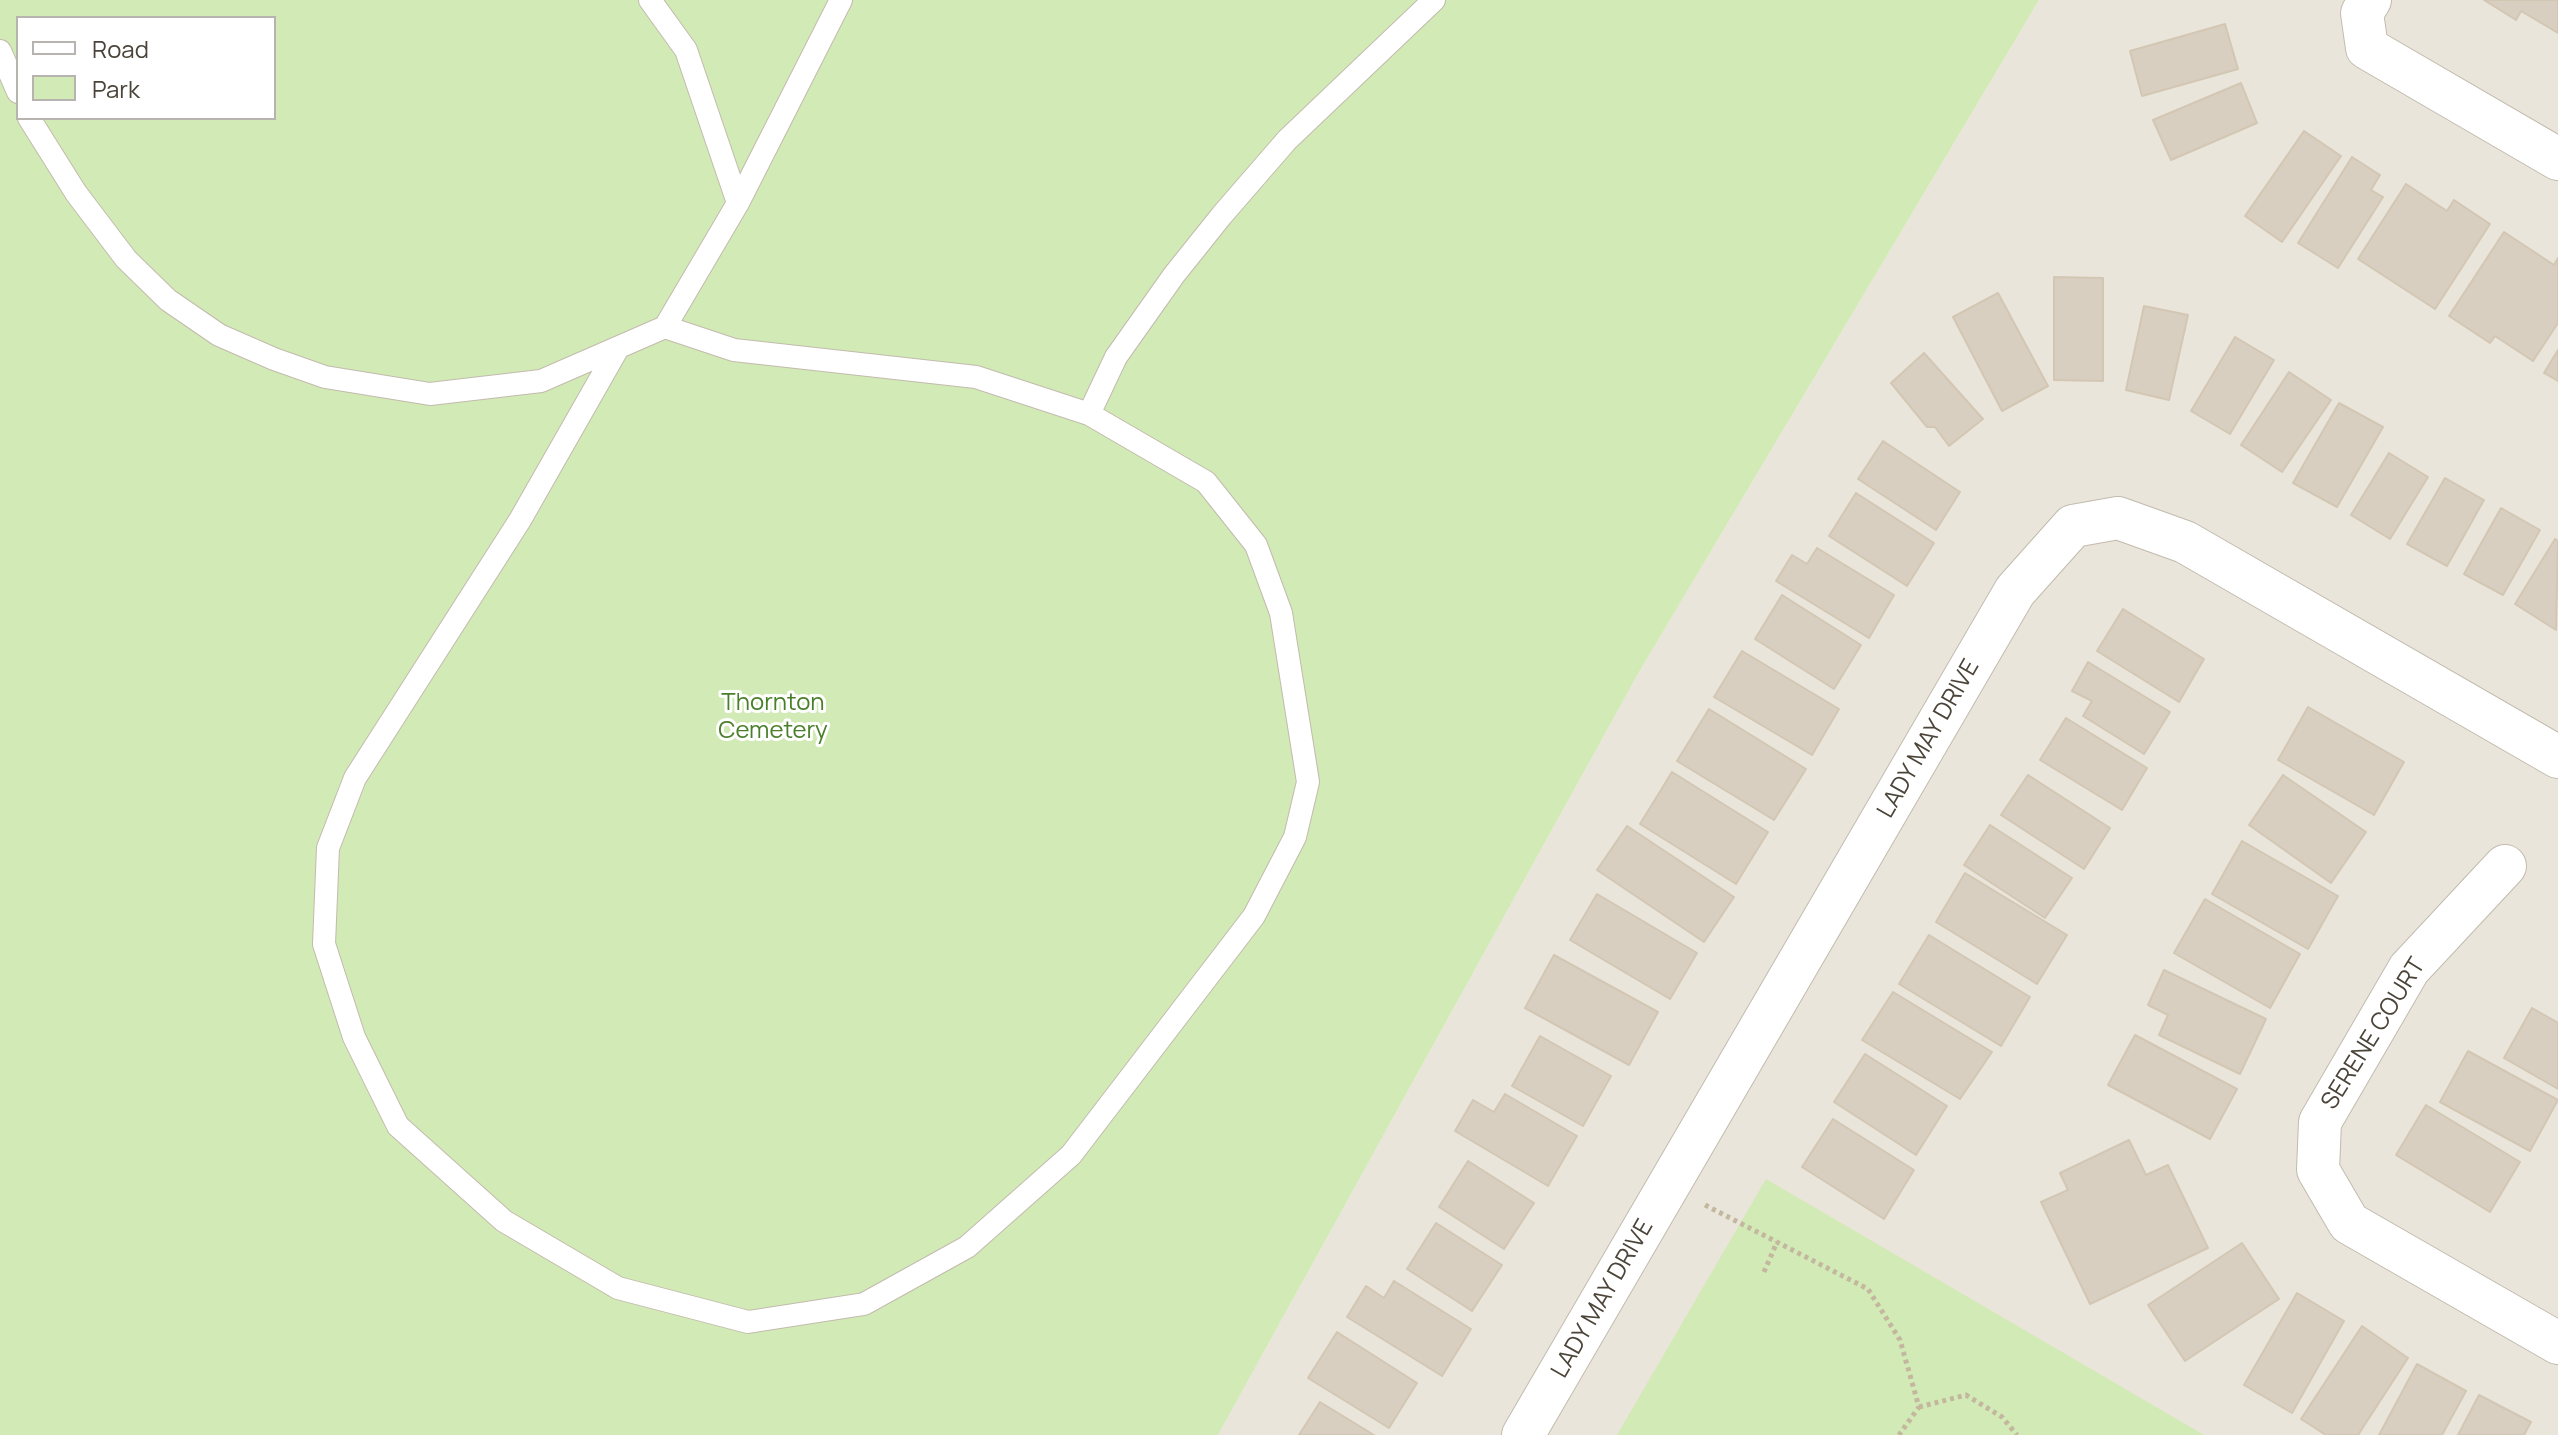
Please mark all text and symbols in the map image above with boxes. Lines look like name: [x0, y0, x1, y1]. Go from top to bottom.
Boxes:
legend: [16, 16, 276, 120]
text: Road: [92, 32, 149, 65]
text: Park: [92, 72, 140, 105]
street label: LADY MAY DRIVE: [1872, 655, 1986, 823]
park label: Thornton Cemetery: [718, 689, 828, 745]
street label: SERENE COURT: [2316, 953, 2432, 1115]
street label: LADY MAY DRIVE: [1546, 1215, 1660, 1383]

